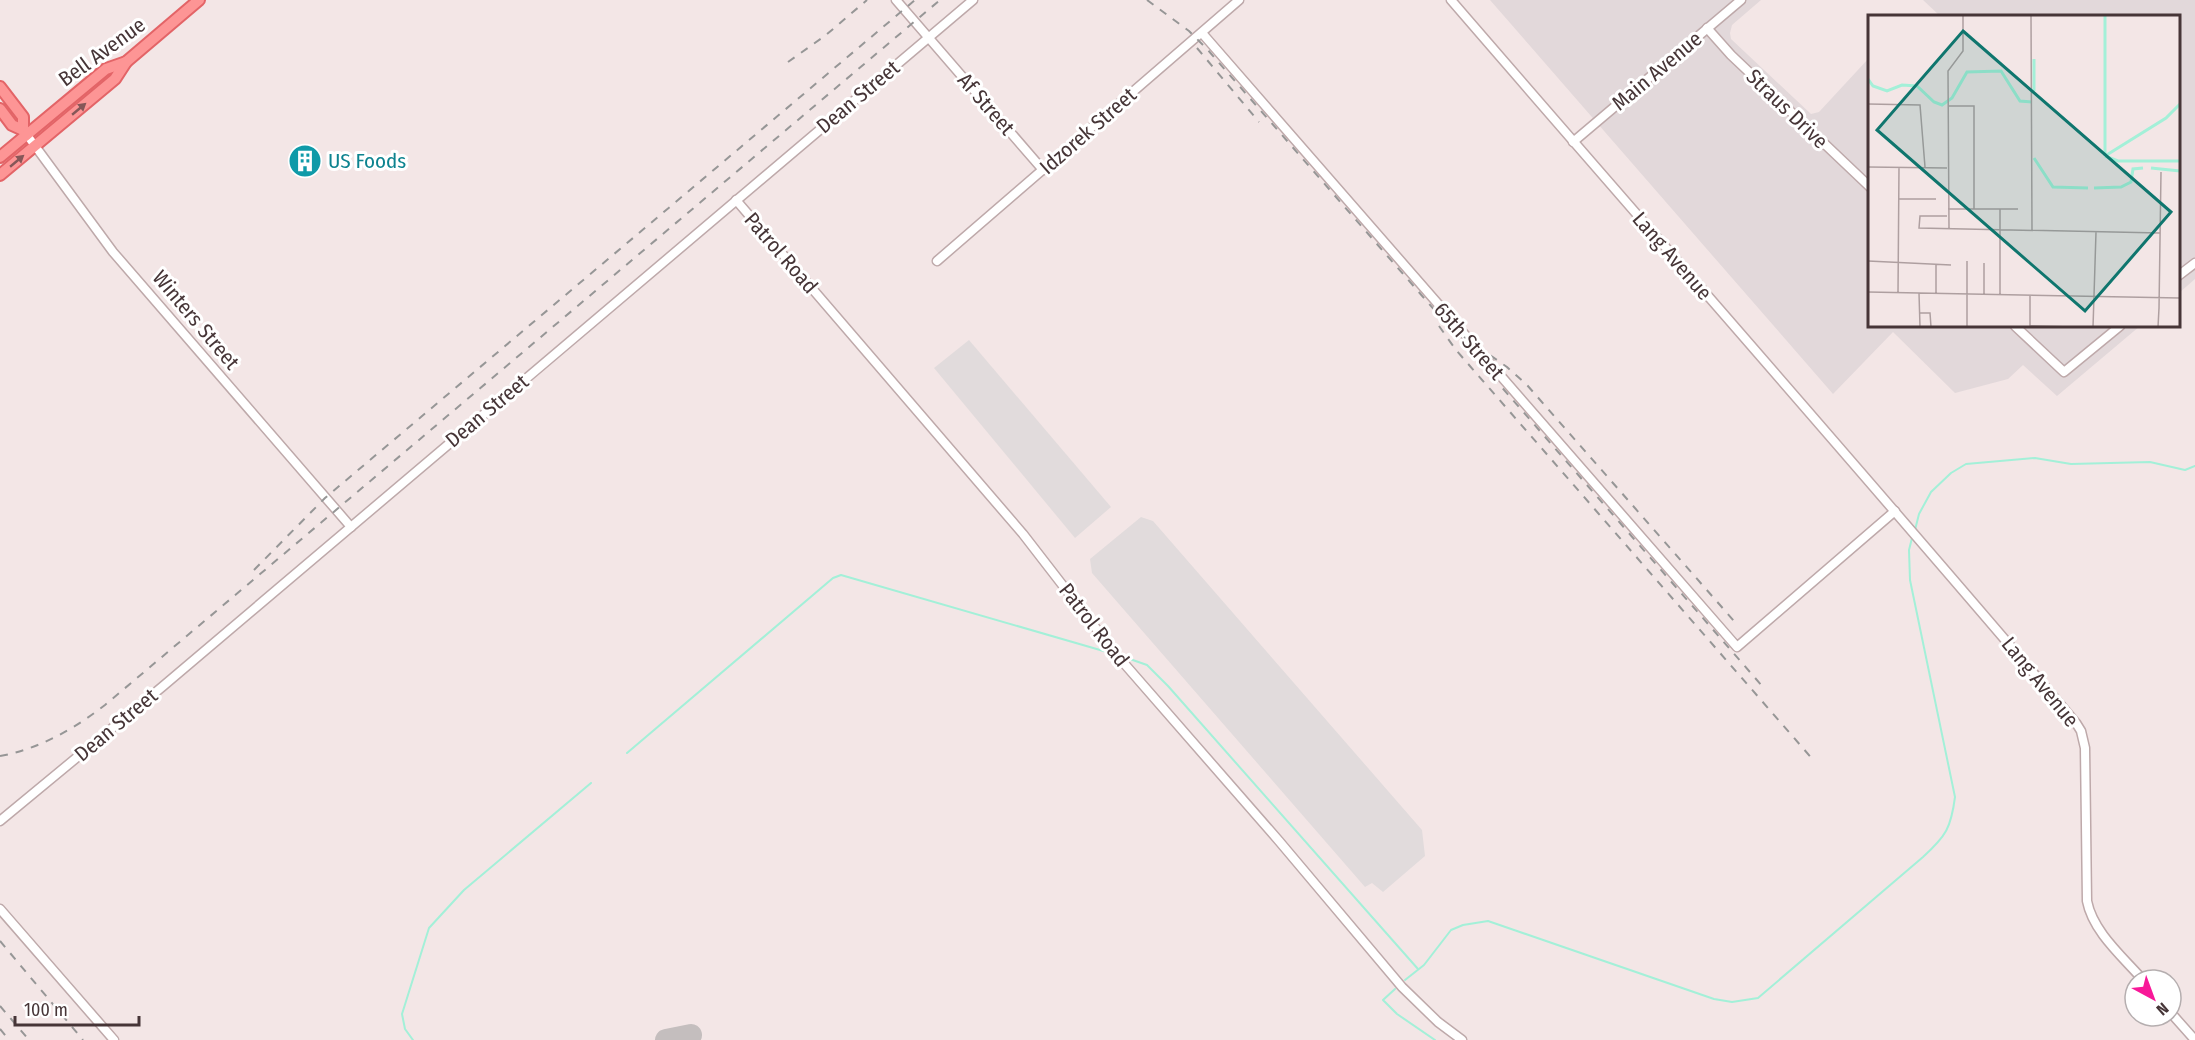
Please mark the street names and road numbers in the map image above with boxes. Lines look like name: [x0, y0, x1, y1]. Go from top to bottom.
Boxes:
street label: Bell Avenue: [54, 12, 150, 92]
street label: Main Avenue: [1607, 26, 1707, 116]
street label: Dean Street: [811, 55, 905, 139]
street label: Straus Drive: [1741, 64, 1833, 154]
street label: Af Street: [952, 68, 1020, 141]
street label: Idzorek Street: [1034, 82, 1142, 180]
street label: Patrol Road: [739, 207, 823, 299]
street label: Lang Avenue: [1627, 207, 1717, 305]
street label: Winters Street: [147, 265, 245, 375]
street label: 65th Street: [1428, 297, 1510, 385]
street label: Dean Street: [440, 369, 534, 453]
street label: Patrol Road: [1053, 578, 1135, 672]
street label: Lang Avenue: [1996, 632, 2084, 732]
street label: Dean Street: [69, 683, 163, 767]

